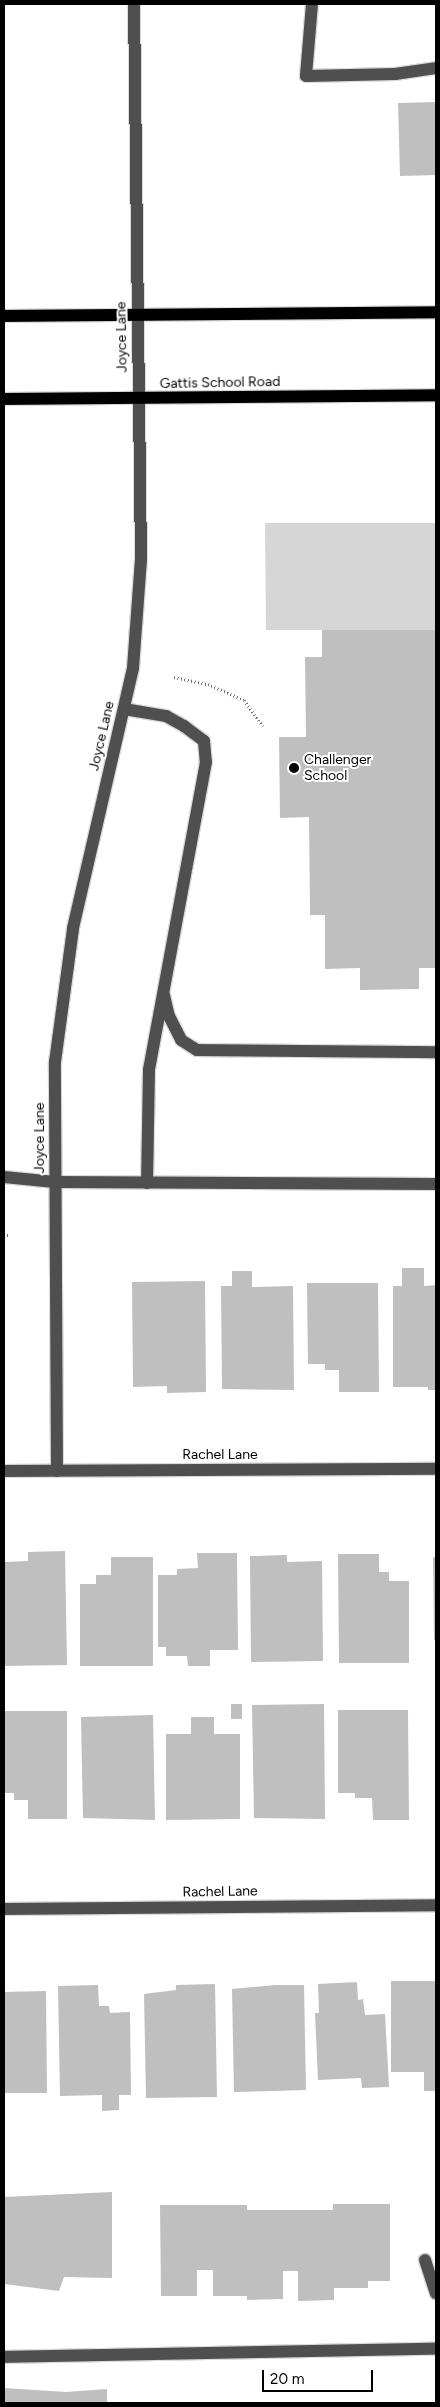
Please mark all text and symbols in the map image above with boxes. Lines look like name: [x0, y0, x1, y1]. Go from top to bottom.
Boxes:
street label: Joyce Lane: [113, 301, 131, 373]
street label: Gattis School Road: [160, 374, 280, 392]
street label: Joyce Lane: [86, 700, 118, 772]
place label: Challenger School: [304, 752, 371, 784]
marker: Challenger School: [288, 762, 300, 774]
street label: Joyce Lane: [32, 1103, 48, 1173]
street label: Rachel Lane: [182, 1447, 258, 1463]
street label: Rachel Lane: [182, 1883, 258, 1901]
scale bar: [265, 2360, 376, 2392]
text: 20 m: [270, 2370, 304, 2388]

